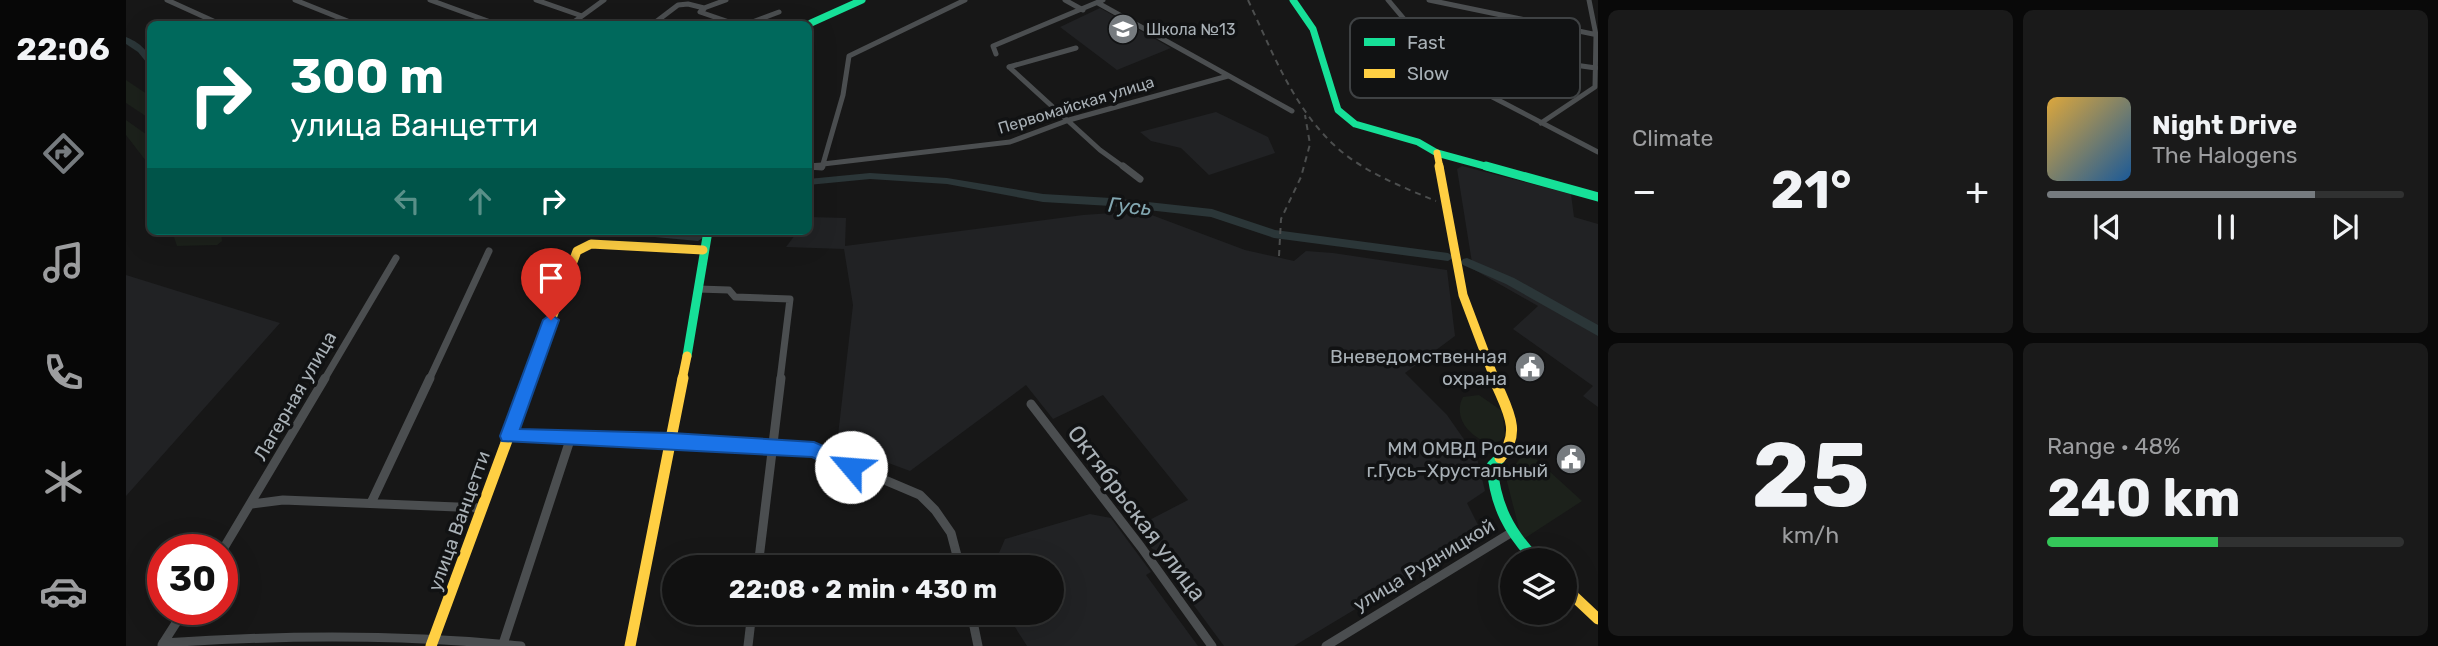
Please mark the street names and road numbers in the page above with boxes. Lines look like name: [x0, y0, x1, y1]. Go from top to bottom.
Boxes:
street label: Первомайская улица: [996, 72, 1156, 138]
street label: Лагерная улица: [249, 327, 341, 465]
street label: Октябрьская улица: [1062, 420, 1212, 606]
street label: улица Ванцетти: [423, 448, 495, 594]
street label: улица Рудницкой: [1349, 514, 1499, 616]

